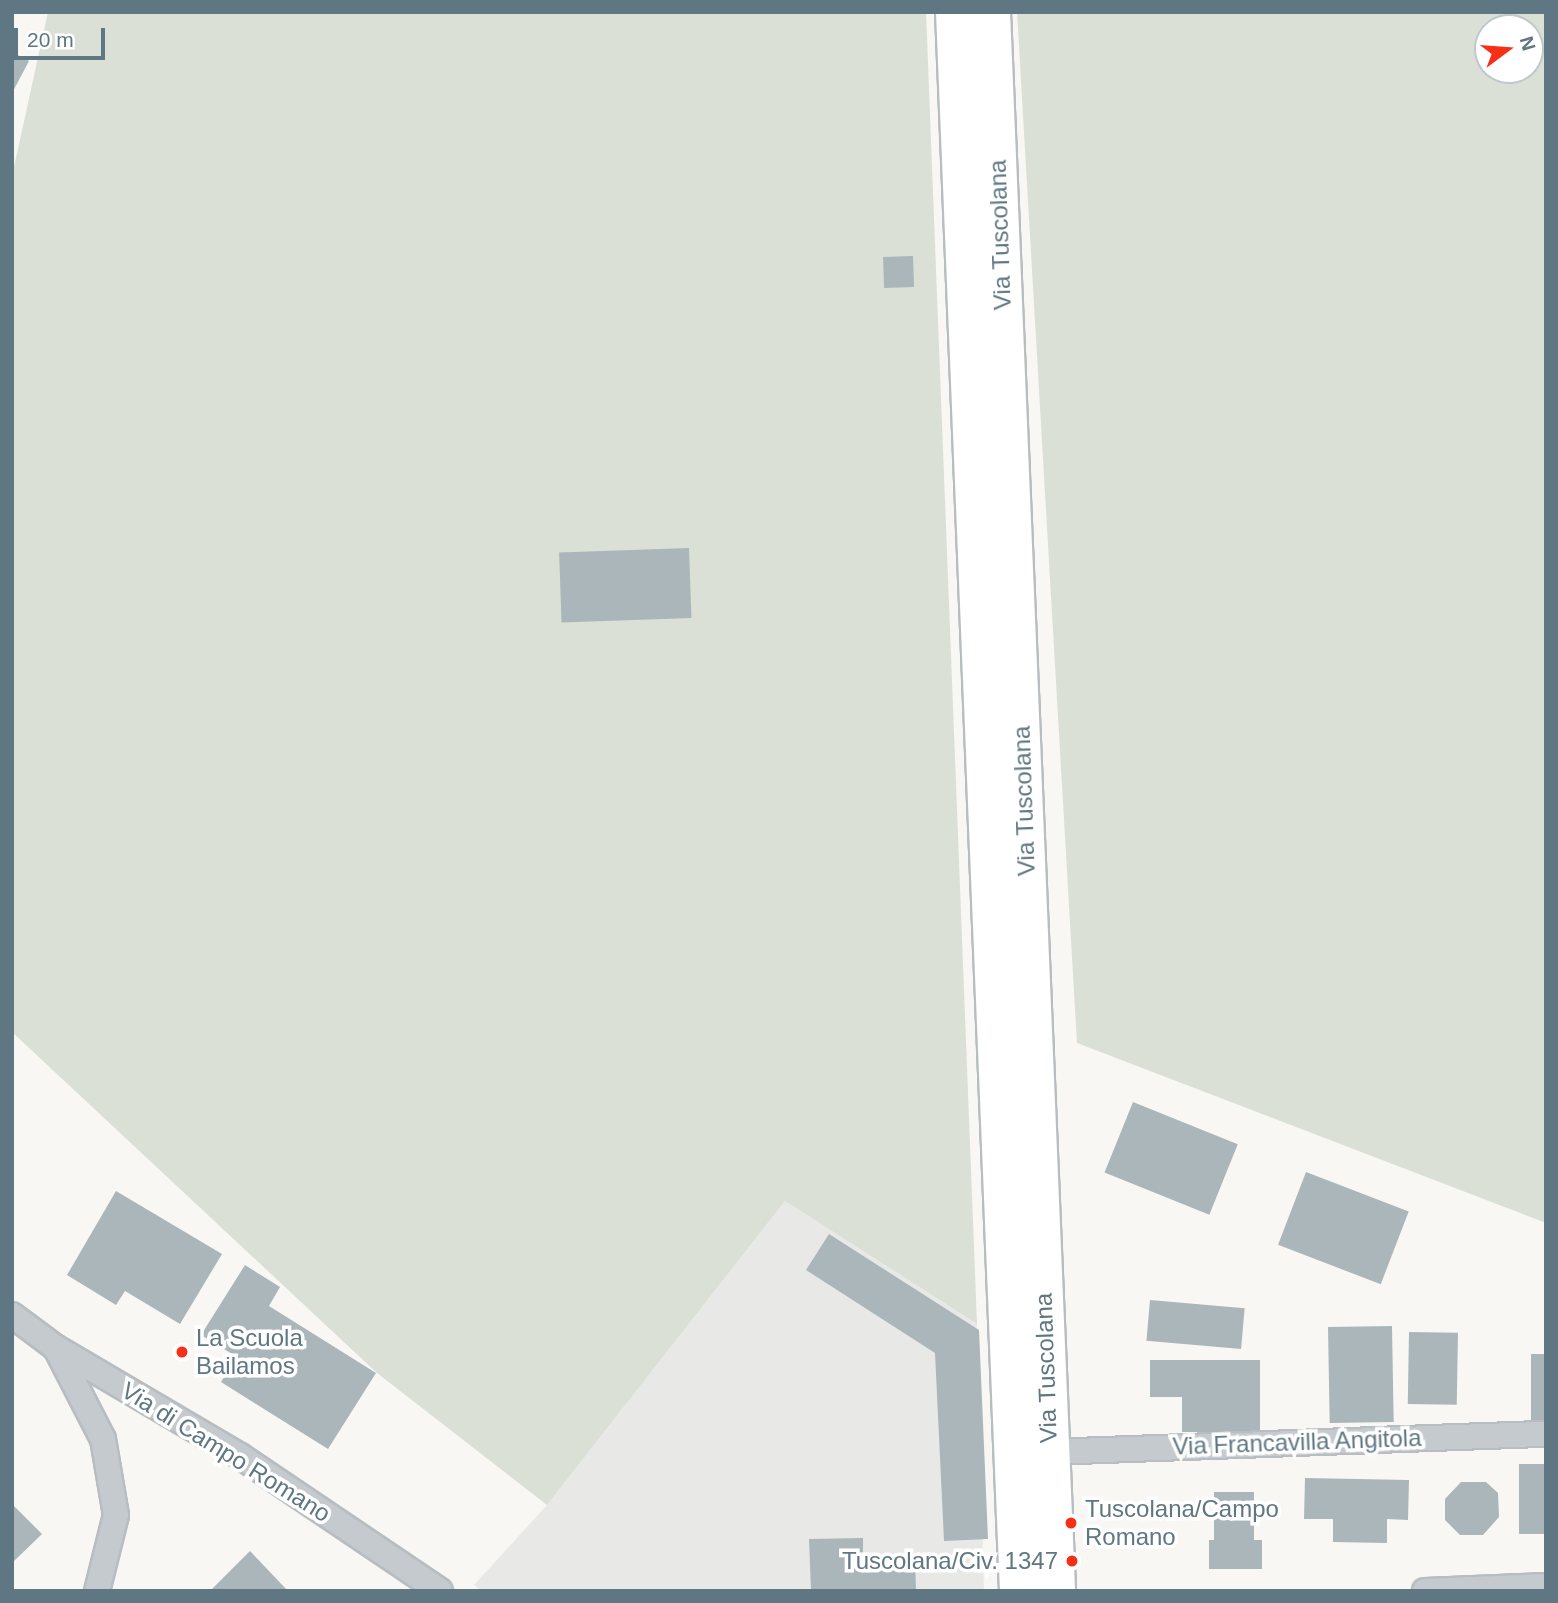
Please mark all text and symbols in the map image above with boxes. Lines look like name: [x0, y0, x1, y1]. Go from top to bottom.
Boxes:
scale bar: [18, 14, 108, 58]
north arrow: [1474, 14, 1544, 84]
text: 20 m: [27, 28, 74, 51]
text: N: [1516, 34, 1540, 53]
street label: Via Tuscolana: [983, 159, 1017, 311]
street label: Via Tuscolana: [1007, 725, 1041, 877]
street label: Via Tuscolana: [1029, 1292, 1063, 1444]
place label: La Scuola Bailamos: [196, 1324, 303, 1380]
marker: La Scuola Bailamos: [174, 1344, 190, 1360]
street label: Via di Campo Romano: [116, 1376, 336, 1528]
street label: Via Francavilla Angitola: [1171, 1423, 1423, 1461]
place label: Tuscolana/Campo Romano: [1085, 1495, 1279, 1551]
marker: Tuscolana/Campo Romano: [1063, 1515, 1079, 1531]
place label: Tuscolana/Civ. 1347: [842, 1547, 1058, 1575]
marker: Tuscolana/Civ. 1347: [1064, 1553, 1080, 1569]

